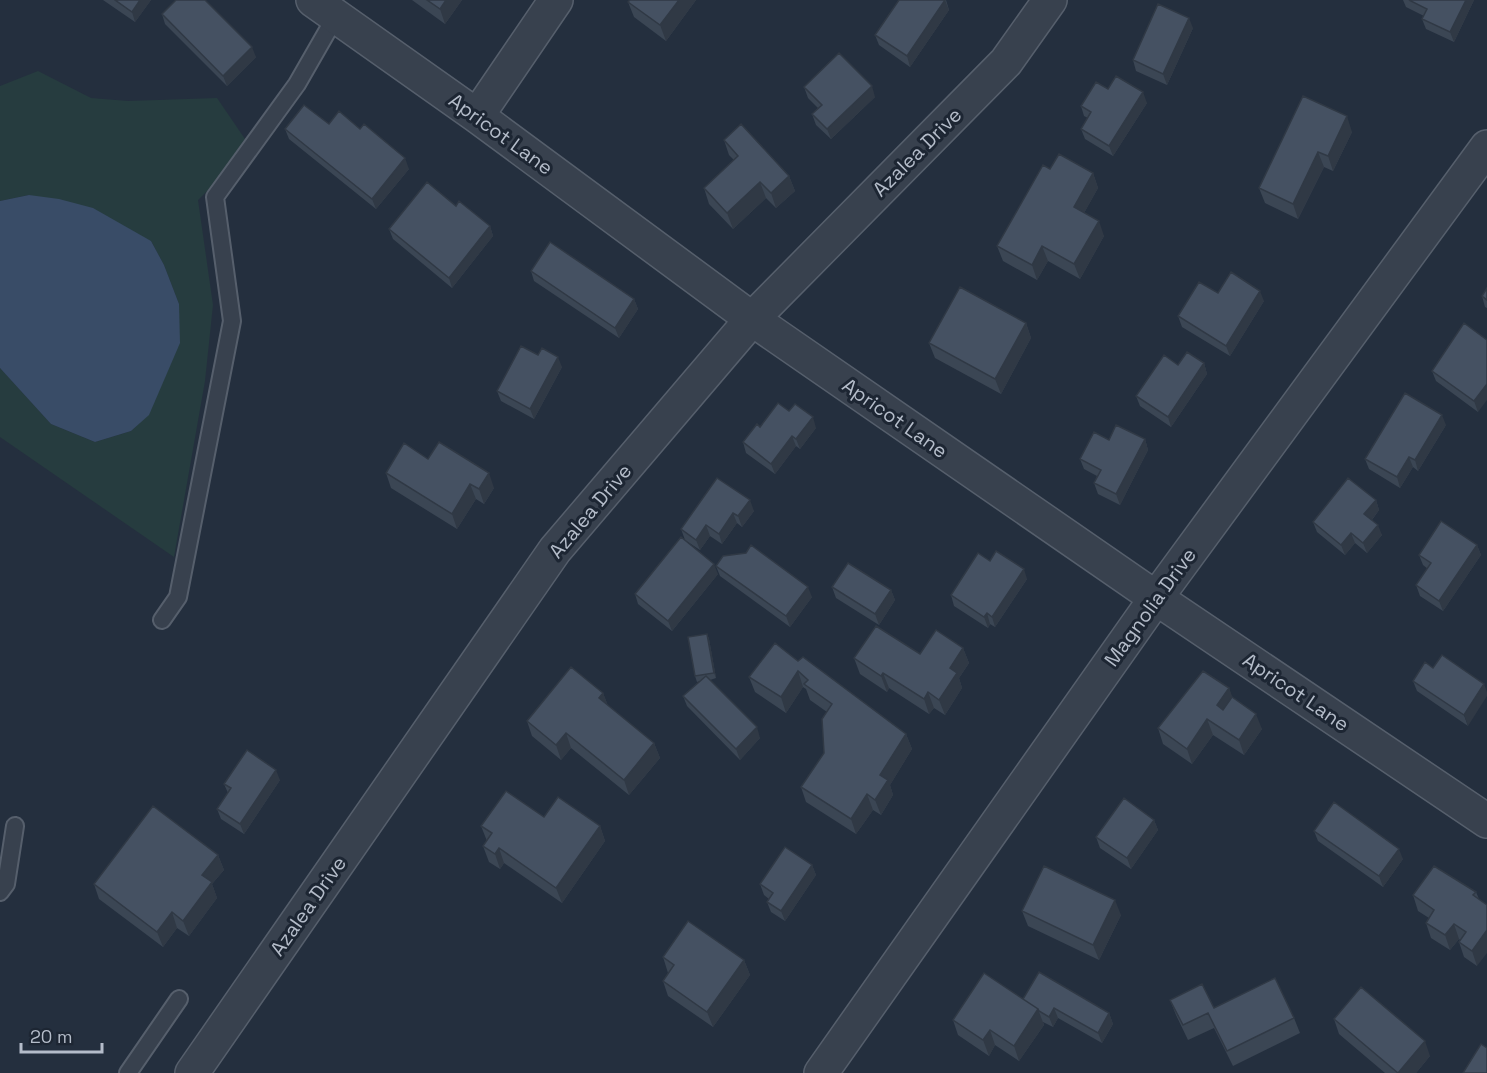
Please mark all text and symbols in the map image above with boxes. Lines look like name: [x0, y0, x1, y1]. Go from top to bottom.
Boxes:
street label: Apricot Lane: [444, 87, 558, 181]
street label: Azalea Drive: [867, 102, 967, 202]
street label: Apricot Lane: [837, 372, 953, 464]
street label: Azalea Drive: [543, 458, 637, 564]
street label: Magnolia Drive: [1098, 543, 1202, 671]
street label: Apricot Lane: [1238, 647, 1354, 737]
street label: Azalea Drive: [264, 851, 352, 961]
scale bar: [21, 1016, 102, 1054]
text: 20 m: [30, 1025, 73, 1048]

